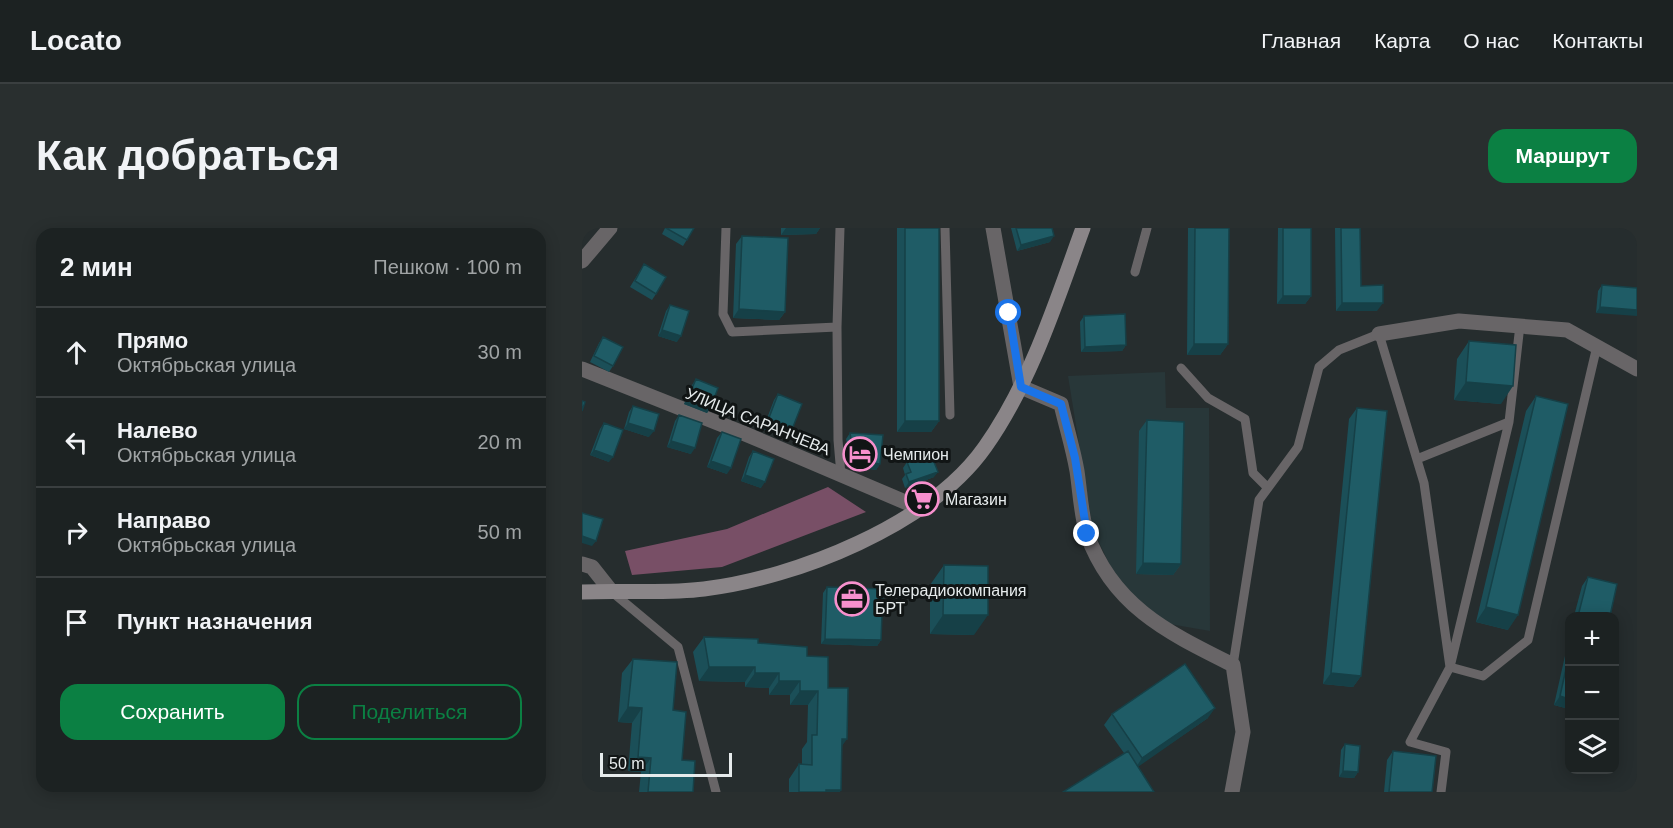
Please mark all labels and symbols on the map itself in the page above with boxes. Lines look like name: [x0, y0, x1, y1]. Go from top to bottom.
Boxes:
route start: [995, 299, 1021, 325]
street label: УЛИЦА САРАНЧЕВА: [683, 385, 833, 458]
hotel icon: Чемпион: [842, 436, 878, 472]
place label: Чемпион: [883, 446, 949, 463]
supermarket icon: Магазин: [904, 481, 940, 517]
place label: Магазин: [945, 491, 1007, 508]
route end: [1073, 520, 1099, 546]
office icon: Телерадиокомпания БРТ: [834, 581, 870, 617]
place label: Телерадиокомпания БРТ: [875, 582, 1027, 617]
scale bar: [600, 750, 732, 778]

